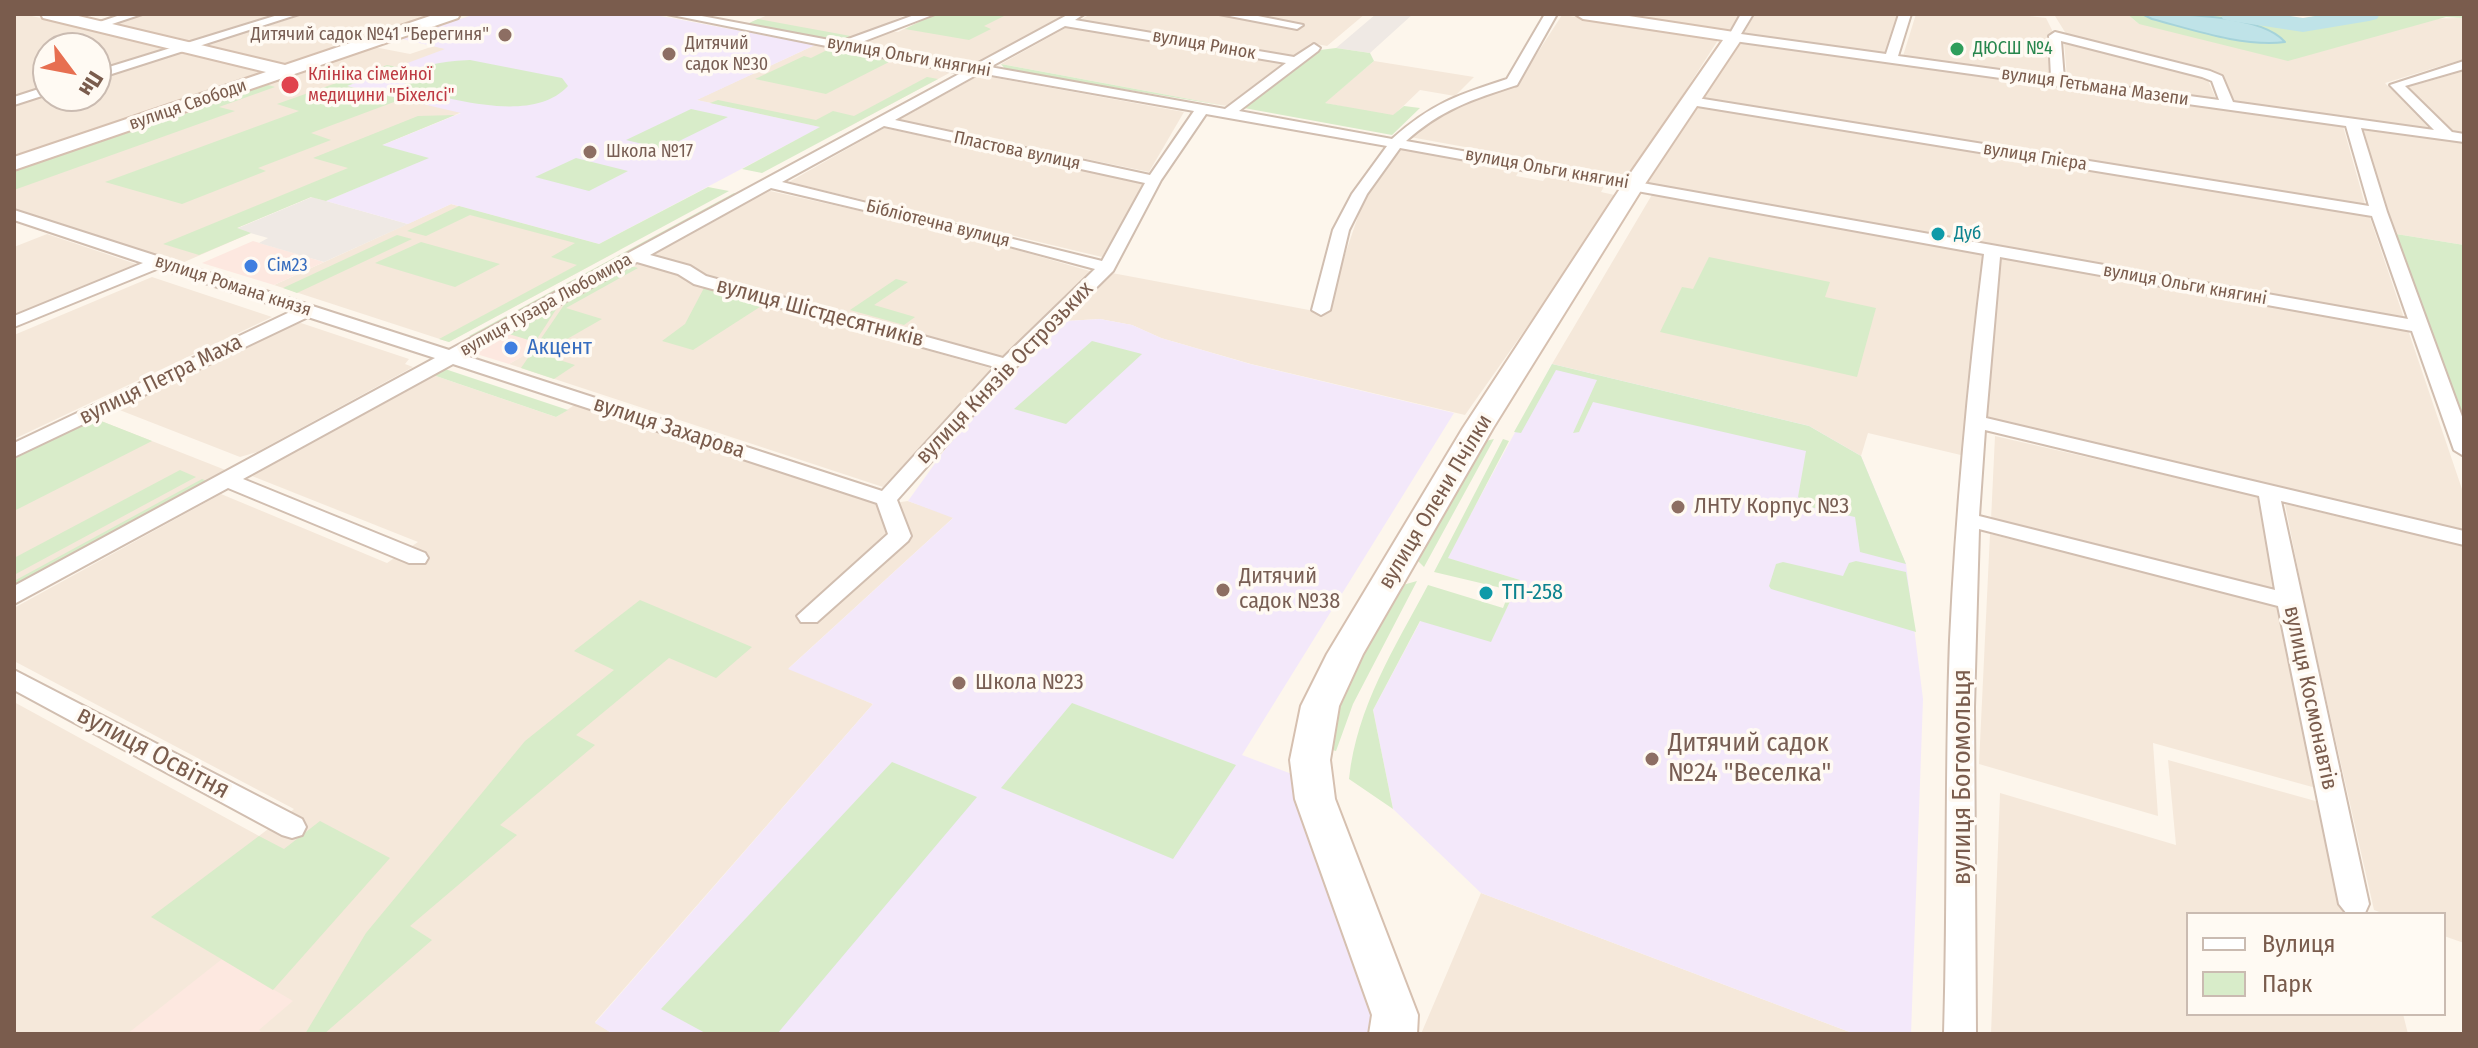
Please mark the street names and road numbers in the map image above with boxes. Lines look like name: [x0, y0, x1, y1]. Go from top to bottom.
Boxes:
street label: вулиця Ринок: [1151, 25, 1257, 65]
street label: вулиця Ольги княгині: [826, 32, 992, 82]
street label: вулиця Гетьмана Мазепи: [2000, 63, 2190, 111]
street label: вулиця Свободи: [126, 75, 250, 135]
street label: Пластова вулиця: [952, 127, 1082, 175]
street label: вулиця Глієра: [1982, 138, 2088, 176]
street label: вулиця Ольги княгині: [1464, 144, 1630, 194]
street label: Бібліотечна вулиця: [864, 196, 1012, 252]
street label: вулиця Гузара Любомира: [456, 249, 636, 361]
street label: вулиця Романа князя: [152, 251, 314, 321]
street label: вулиця Ольги княгині: [2102, 260, 2268, 310]
street label: вулиця Шістдесятників: [713, 273, 927, 353]
street label: вулиця Князів Острозьких: [911, 276, 1099, 470]
street label: вулиця Петра Маха: [75, 329, 247, 431]
street label: вулиця Захарова: [590, 391, 748, 465]
street label: вулиця Олени Пчілки: [1373, 410, 1499, 594]
street label: вулиця Космонавтів: [2278, 604, 2342, 792]
street label: вулиця Богомольця: [1947, 669, 1979, 885]
street label: вулиця Освітня: [71, 700, 235, 806]

